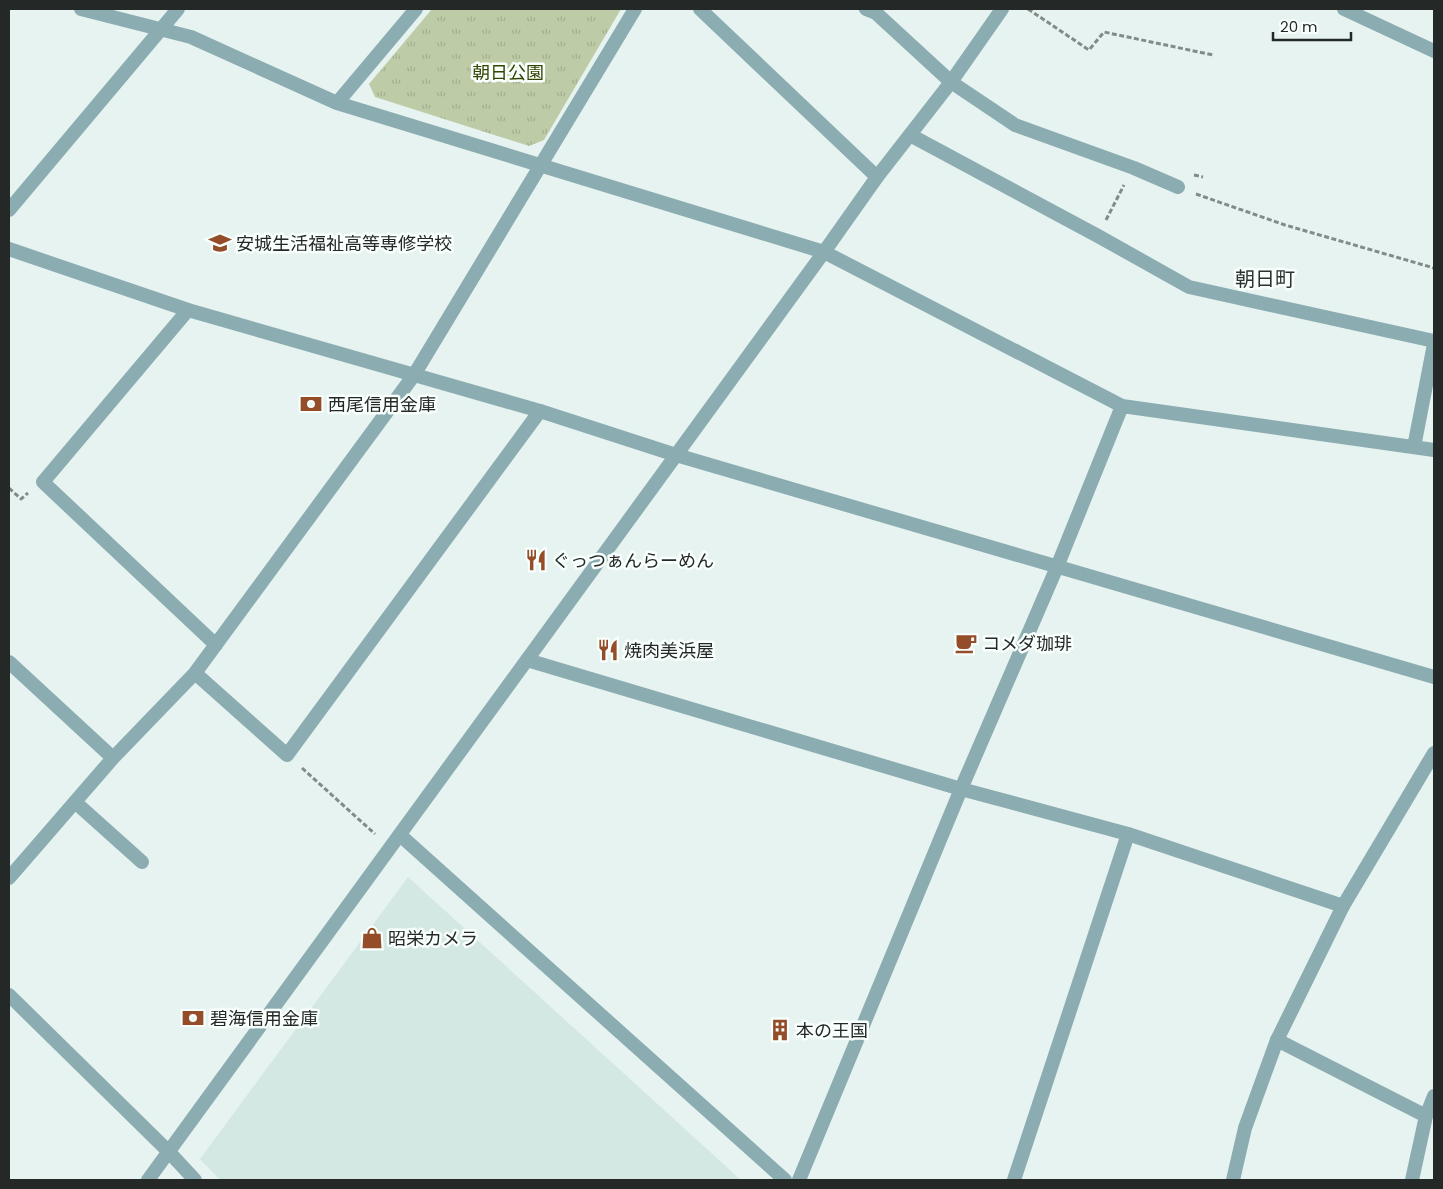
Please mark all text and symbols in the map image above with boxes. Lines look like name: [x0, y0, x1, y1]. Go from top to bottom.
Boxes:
scale bar: [1273, 10, 1350, 42]
text: 20 m: [1280, 16, 1318, 37]
park label: 朝日公園: [472, 60, 544, 85]
school or university icon: 安城生活福祉高等専修学校: [207, 230, 233, 256]
place label: 安城生活福祉高等専修学校: [236, 231, 452, 256]
district label: 朝日町: [1235, 265, 1295, 293]
bank icon: 西尾信用金庫: [298, 391, 324, 417]
place label: 西尾信用金庫: [328, 392, 436, 417]
restaurant icon: ぐっつぁんらーめん: [523, 547, 549, 573]
place label: ぐっつぁんらーめん: [552, 548, 714, 573]
cafe icon: コメダ珈琲: [953, 630, 979, 656]
place label: コメダ珈琲: [982, 631, 1072, 656]
restaurant icon: 焼肉美浜屋: [595, 637, 621, 663]
place label: 焼肉美浜屋: [624, 638, 714, 663]
shop icon: 昭栄カメラ: [359, 925, 385, 951]
place label: 昭栄カメラ: [388, 926, 478, 951]
bank icon: 碧海信用金庫: [180, 1005, 206, 1031]
place label: 碧海信用金庫: [210, 1006, 318, 1031]
building icon: 本の王国: [767, 1017, 793, 1043]
place label: 本の王国: [796, 1018, 868, 1043]

